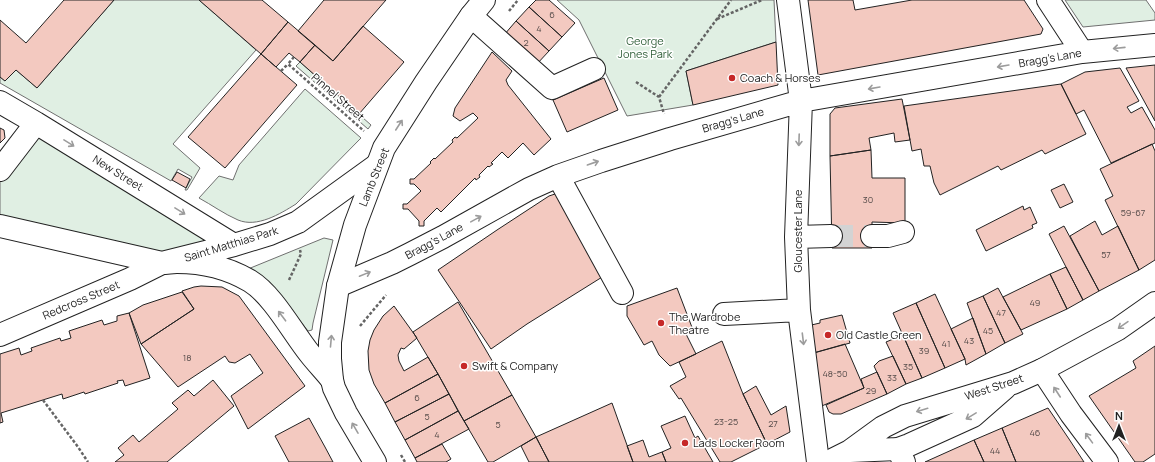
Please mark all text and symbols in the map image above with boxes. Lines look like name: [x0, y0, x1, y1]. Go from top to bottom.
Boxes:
house number: 6: [549, 8, 555, 21]
house number: 4: [536, 22, 542, 35]
park label: George Jones Park: [618, 33, 673, 61]
house number: 2: [523, 36, 529, 49]
street label: Bragg's Lane: [1017, 44, 1083, 70]
one-way arrow: [1113, 45, 1126, 52]
one-way arrow: [996, 62, 1009, 70]
street label: Pinnel Street: [309, 69, 368, 124]
place label: Coach & Horses: [740, 70, 821, 85]
marker: Coach & Horses: [727, 73, 737, 83]
one-way arrow: [868, 84, 881, 92]
street label: Bragg's Lane: [700, 103, 766, 136]
one-way arrow: [395, 119, 403, 131]
one-way arrow: [796, 133, 803, 146]
one-way arrow: [63, 140, 75, 148]
street label: Lamb Street: [355, 145, 392, 208]
street label: New Street: [90, 151, 146, 194]
one-way arrow: [587, 159, 599, 167]
street label: Gloucester Lane: [790, 189, 805, 272]
house number: 30: [863, 193, 873, 206]
house number: 59-67: [1121, 206, 1146, 219]
one-way arrow: [174, 208, 186, 216]
one-way arrow: [470, 214, 482, 222]
street label: Bragg's Lane: [402, 219, 466, 262]
street label: Saint Matthias Park: [182, 222, 280, 265]
house number: 57: [1101, 248, 1111, 261]
one-way arrow: [358, 270, 370, 277]
street label: Redcross Street: [40, 277, 122, 323]
house number: 49: [1030, 296, 1040, 309]
house number: 47: [996, 306, 1006, 319]
place label: The Wardrobe Theatre: [669, 309, 741, 337]
one-way arrow: [278, 310, 286, 321]
marker: The Wardrobe Theatre: [656, 318, 666, 328]
one-way arrow: [1118, 321, 1129, 329]
house number: 45: [983, 324, 993, 337]
place label: Old Castle Green: [836, 327, 921, 342]
marker: Old Castle Green: [823, 330, 833, 340]
one-way arrow: [799, 332, 807, 345]
house number: 43: [964, 334, 974, 347]
one-way arrow: [327, 335, 334, 348]
house number: 41: [942, 337, 950, 350]
house number: 39: [919, 344, 929, 357]
house number: 18: [183, 351, 191, 364]
place label: Swift & Company: [472, 358, 558, 373]
house number: 35: [903, 360, 913, 373]
marker: Swift & Company: [459, 361, 469, 371]
house number: 48-50: [823, 367, 848, 380]
street label: West Street: [963, 370, 1025, 403]
house number: 33: [887, 371, 897, 384]
house number: 29: [866, 384, 876, 397]
one-way arrow: [1053, 387, 1061, 398]
house number: 6: [414, 391, 420, 404]
north arrow: [1099, 406, 1139, 446]
one-way arrow: [915, 407, 928, 414]
text: N: [1115, 408, 1123, 423]
house number: 5: [424, 410, 430, 423]
one-way arrow: [965, 412, 977, 420]
house number: 23-25: [714, 415, 738, 428]
house number: 27: [768, 417, 778, 430]
house number: 5: [495, 418, 501, 431]
one-way arrow: [350, 422, 358, 434]
house number: 46: [1030, 426, 1041, 439]
house number: 4: [434, 428, 440, 441]
one-way arrow: [1085, 433, 1093, 444]
place label: Lads Locker Room: [693, 435, 785, 450]
marker: Lads Locker Room: [680, 438, 690, 448]
house number: 44: [990, 444, 1000, 457]

